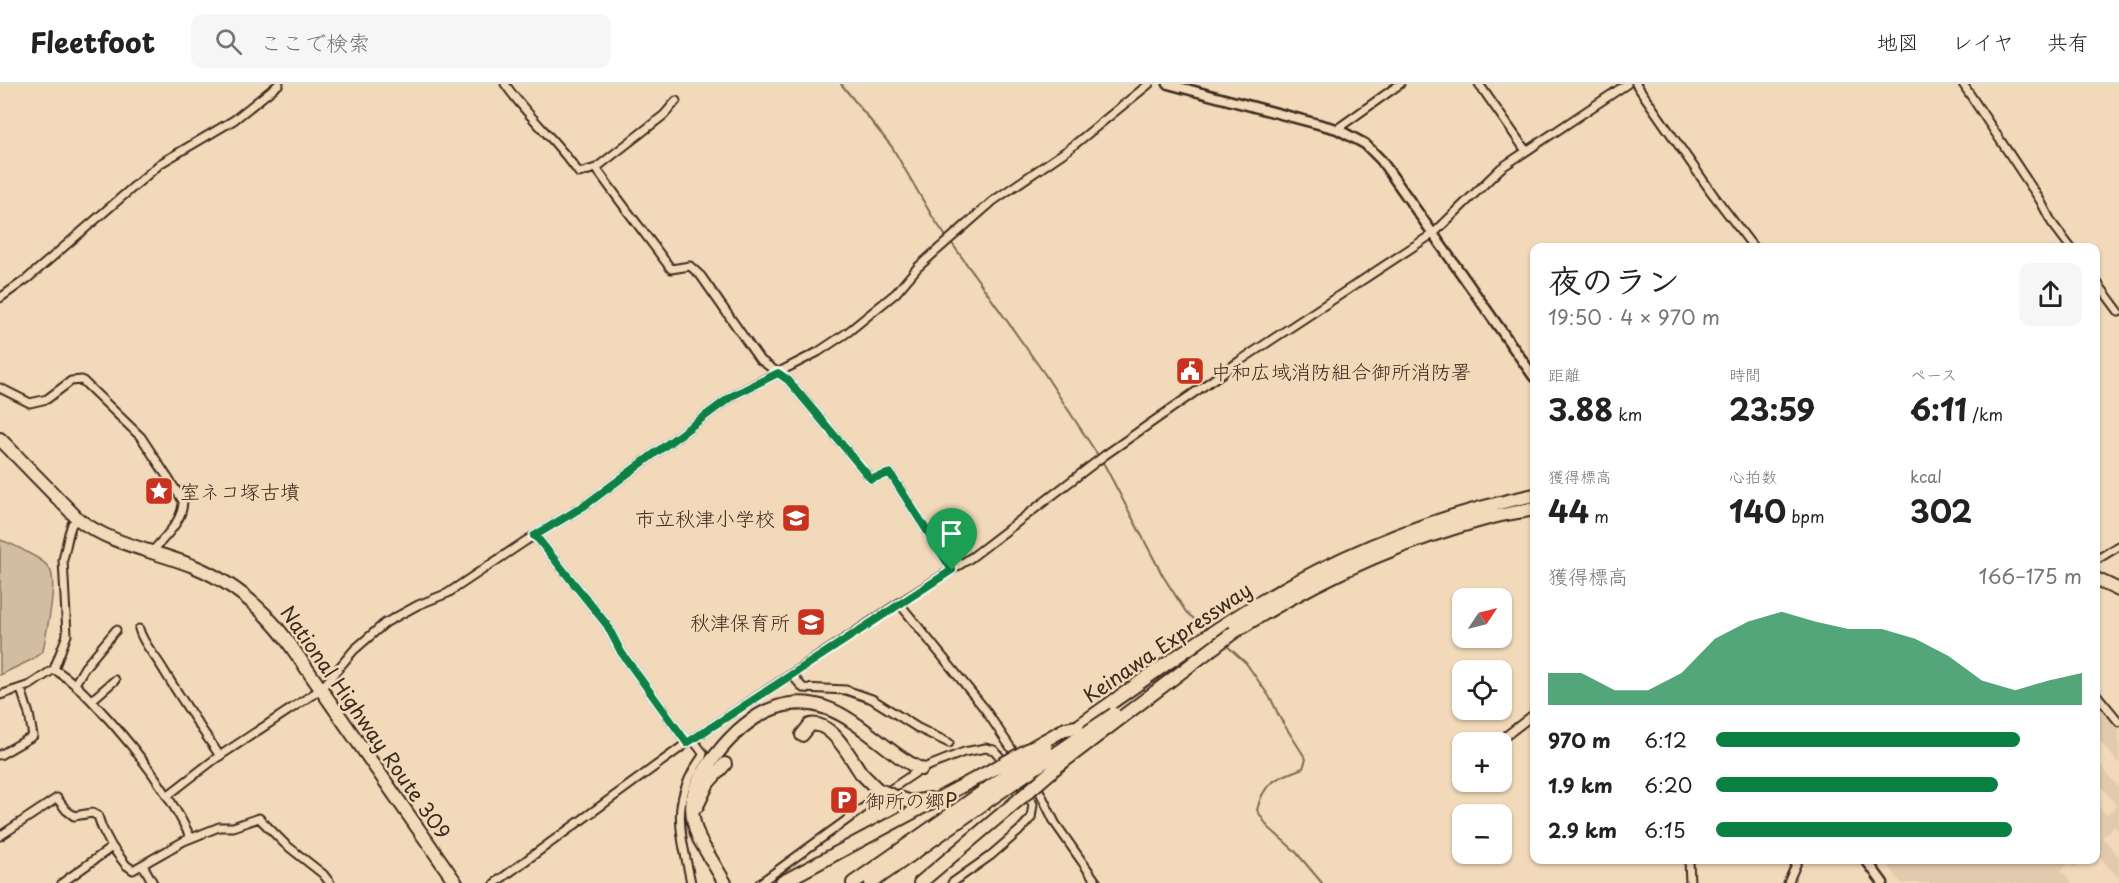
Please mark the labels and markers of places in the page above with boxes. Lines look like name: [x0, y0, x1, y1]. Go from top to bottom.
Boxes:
public building icon: 中和広域消防組合御所消防署: [1174, 355, 1206, 387]
place label: 中和広域消防組合御所消防署: [1211, 356, 1471, 386]
place icon: 室ネコ塚古墳: [143, 475, 175, 507]
place label: 室ネコ塚古墳: [180, 476, 300, 506]
school or university icon: 市立秋津小学校: [780, 502, 812, 534]
place label: 市立秋津小学校: [635, 503, 775, 533]
pin: [926, 508, 977, 570]
school or university icon: 秋津保育所: [795, 606, 827, 638]
place label: 秋津保育所: [690, 607, 790, 637]
parking icon: 御所の郷P: [828, 784, 860, 816]
place label: 御所の郷P: [865, 785, 957, 815]

